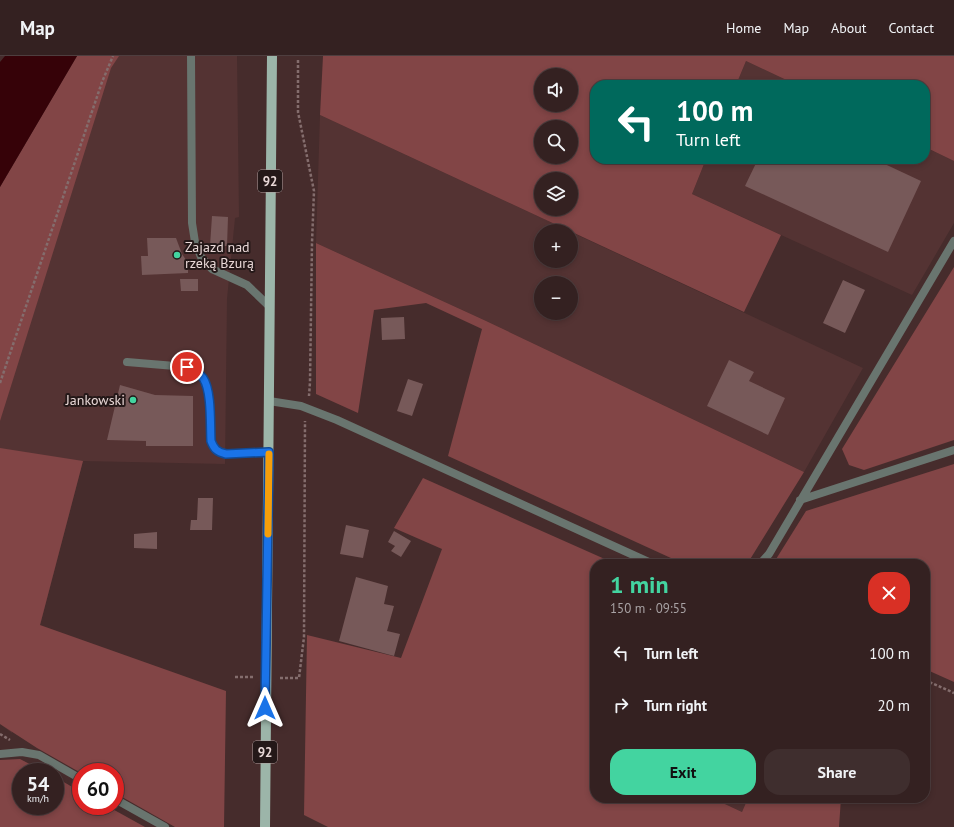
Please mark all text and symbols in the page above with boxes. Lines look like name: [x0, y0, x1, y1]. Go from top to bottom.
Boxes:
text: Map: [20, 16, 55, 40]
text: Home: [726, 19, 761, 37]
text: Map: [783, 19, 809, 37]
text: About: [831, 19, 867, 37]
text: Contact: [889, 19, 934, 37]
map controls: [534, 68, 578, 320]
button: sound: [534, 68, 578, 112]
text: 100 m: [676, 92, 753, 129]
icon: left: [610, 96, 662, 148]
button: search: [534, 120, 578, 164]
text: Turn left: [676, 128, 741, 151]
road number: 92: [258, 170, 282, 192]
button: layers: [534, 172, 578, 216]
button: +: [534, 224, 578, 268]
place label: Zajazd nad rzeką Bzurą: [185, 238, 254, 272]
marker: Zajazd nad rzeką Bzurą: [172, 250, 182, 260]
button: −: [534, 276, 578, 320]
pin: [170, 350, 204, 384]
icon: arrive: [176, 356, 198, 378]
place label: Jankowski: [65, 391, 125, 409]
marker: Jankowski: [128, 395, 138, 405]
text: 1 min: [610, 569, 669, 600]
button: close: [868, 572, 910, 614]
text: 150 m · 09:55: [610, 600, 687, 617]
icon: left: [610, 642, 632, 664]
text: Turn left: [644, 644, 698, 663]
text: 100 m: [869, 644, 910, 663]
position arrow: [244, 687, 286, 729]
icon: right: [610, 694, 632, 716]
text: Turn right: [644, 696, 707, 715]
text: 20 m: [877, 696, 910, 715]
road number: 92: [253, 741, 277, 763]
button: Exit: [610, 749, 756, 795]
button: Share: [764, 749, 910, 795]
speed limit sign: 60: [72, 763, 124, 815]
text: 54: [27, 771, 49, 797]
text: km/h: [27, 792, 49, 805]

